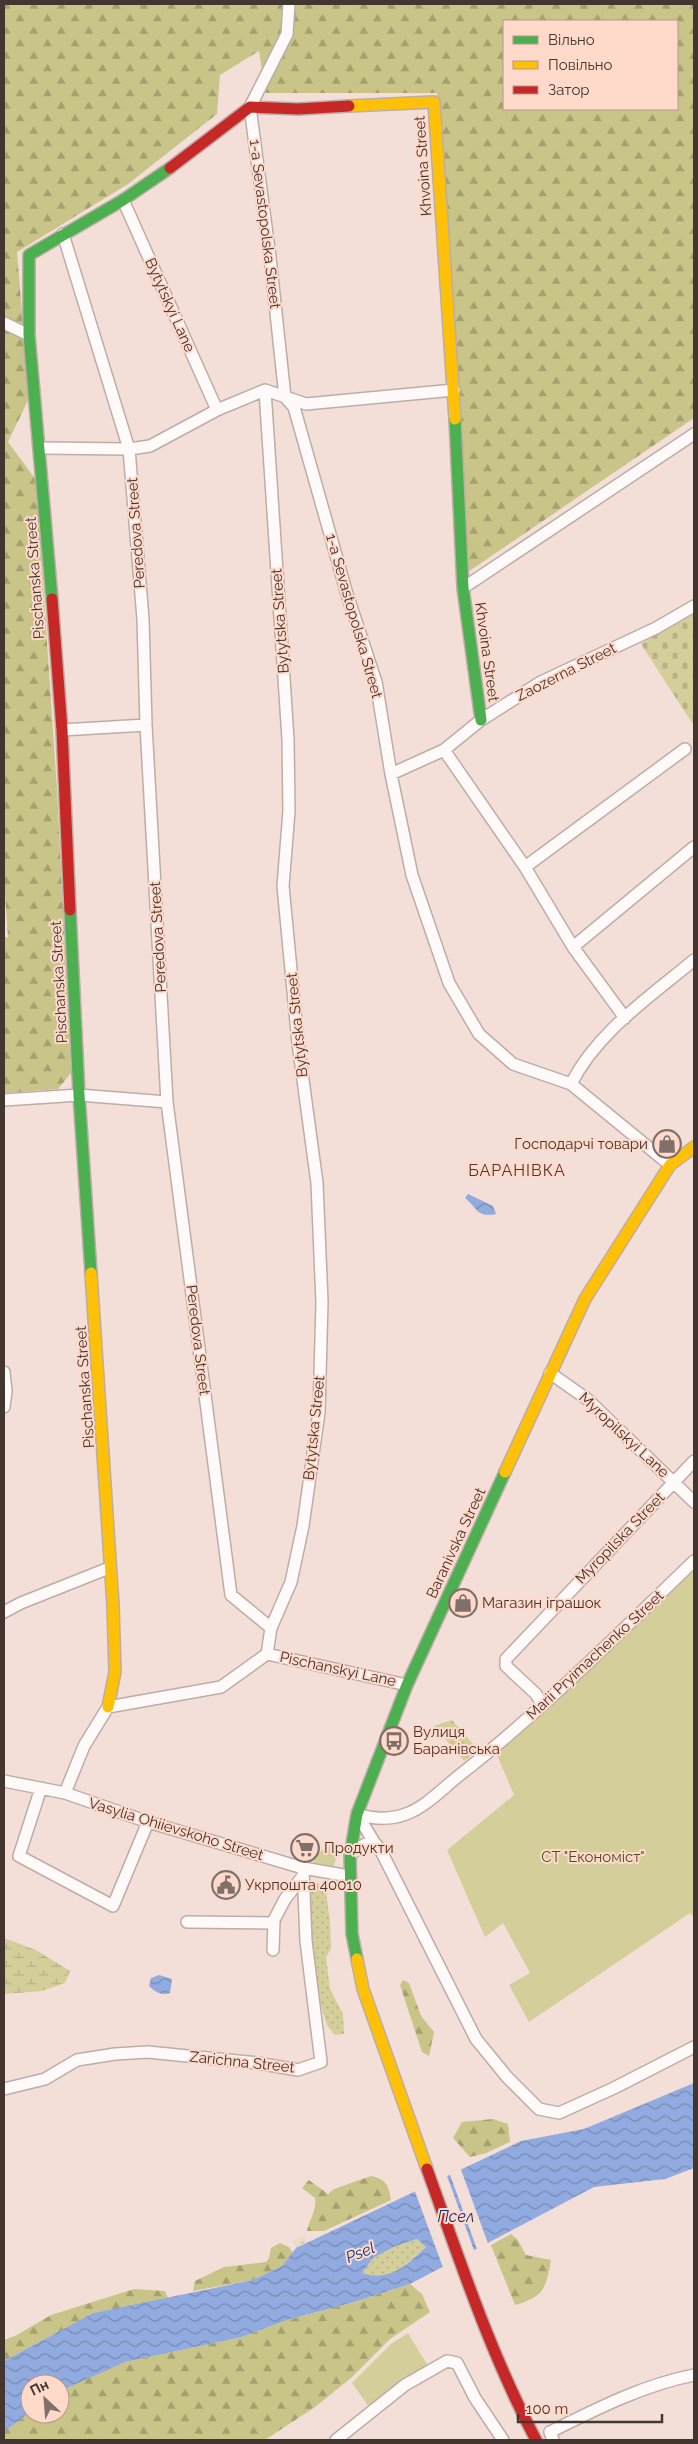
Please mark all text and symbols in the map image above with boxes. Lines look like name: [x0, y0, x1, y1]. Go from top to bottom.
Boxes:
legend: [503, 20, 678, 110]
text: Вільно: [548, 31, 595, 49]
text: Повільно: [548, 56, 613, 74]
text: Затор: [548, 81, 590, 99]
street label: Khvoina Street: [411, 115, 435, 217]
street label: 1-a Sevastopolska Street: [246, 138, 284, 310]
street label: Bytytskyi Lane: [141, 255, 199, 355]
street label: Peredova Street: [123, 477, 149, 589]
street label: Pischanska Street: [22, 516, 48, 640]
street label: 1-a Sevastopolska Street: [322, 532, 386, 700]
street label: Bytytska Street: [267, 568, 293, 674]
street label: Khvoina Street: [471, 601, 503, 703]
street label: Zaozerna Street: [513, 639, 619, 705]
street label: Peredova Street: [146, 881, 170, 993]
street label: Pischanska Street: [47, 920, 71, 1044]
street label: Bytytska Street: [283, 972, 311, 1078]
shop icon: Господарчі товари: [652, 1129, 682, 1159]
place label: Господарчі товари: [514, 1135, 648, 1153]
district label: БАРАНІВКА: [468, 1161, 566, 1180]
street label: Peredova Street: [182, 1284, 214, 1396]
street label: Pischanska Street: [72, 1325, 98, 1449]
street label: Bytytska Street: [300, 1375, 328, 1481]
street label: Myropilskyi Lane: [575, 1389, 673, 1482]
street label: Baranivska Street: [422, 1485, 490, 1601]
street label: Myropilska Street: [572, 1488, 668, 1588]
street label: Marii Pryimachenko Street: [523, 1587, 667, 1723]
shop icon: Магазин іграшок: [448, 1588, 478, 1618]
place label: Магазин іграшок: [482, 1594, 602, 1612]
street label: Pischanskyi Lane: [278, 1648, 398, 1690]
place label: Вулиця Баранівська: [413, 1723, 500, 1758]
bus stop icon: Вулиця Баранівська: [379, 1726, 409, 1756]
street label: Vasylia Ohiievskoho Street: [86, 1794, 266, 1864]
supermarket icon: Продукти: [290, 1833, 320, 1863]
place label: Продукти: [324, 1839, 394, 1857]
park label: СТ "Економіст": [541, 1848, 645, 1866]
public building icon: Укрпошта 40010: [211, 1870, 241, 1900]
place label: Укрпошта 40010: [245, 1876, 362, 1894]
street label: Zarichna Street: [189, 2048, 295, 2076]
water label: Псел: [437, 2207, 475, 2226]
water label: Psel: [343, 2238, 378, 2267]
north arrow: [20, 2374, 70, 2424]
text: Пн: [27, 2376, 51, 2399]
scale bar: [518, 2392, 662, 2424]
text: 100 m: [526, 2400, 568, 2418]

